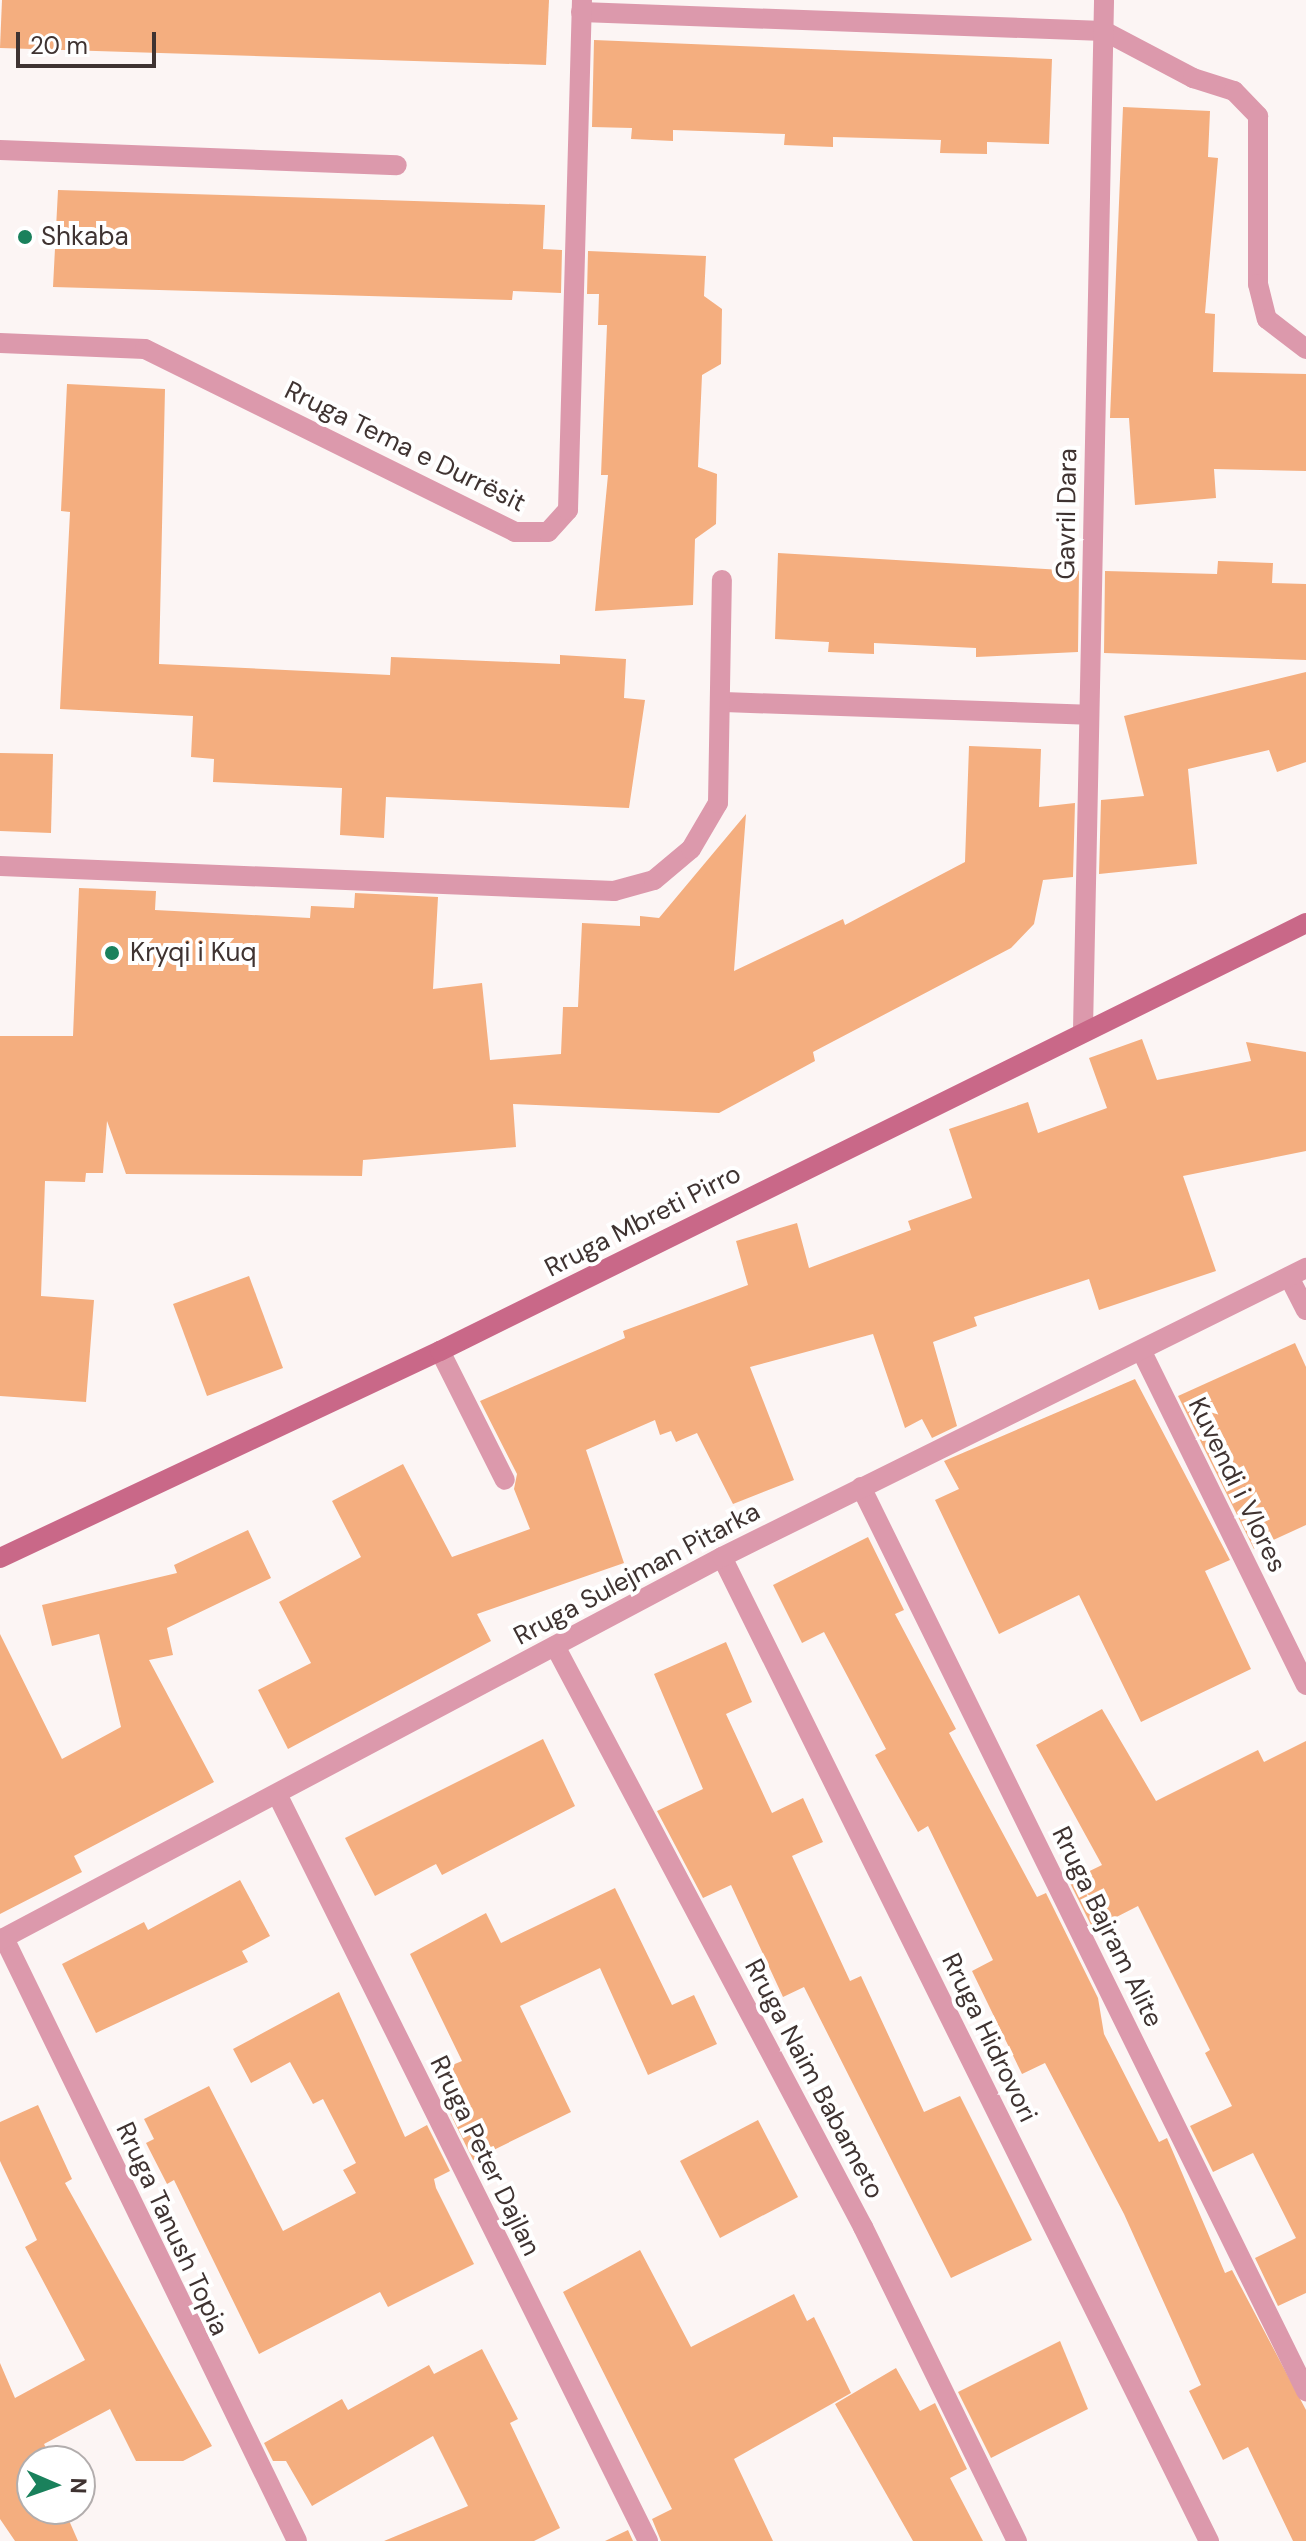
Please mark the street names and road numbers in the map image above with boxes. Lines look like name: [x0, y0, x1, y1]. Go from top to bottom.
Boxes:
street label: Rruga Tema e Durrësit: [279, 375, 531, 519]
street label: Gavril Dara: [1050, 448, 1084, 580]
street label: Rruga Mbreti Pirro: [540, 1158, 746, 1284]
street label: Kuvendi i Vlores: [1181, 1393, 1293, 1577]
street label: Rruga Sulejman Pitarka: [509, 1496, 765, 1652]
street label: Rruga Bajram Alite: [1045, 1822, 1169, 2032]
street label: Rruga Hidrovori: [935, 1948, 1043, 2128]
street label: Rruga Naim Babameto: [738, 1954, 890, 2204]
street label: Rruga Peter Dajlan: [423, 2051, 547, 2261]
street label: Rruga Tanush Topia: [109, 2118, 235, 2340]

